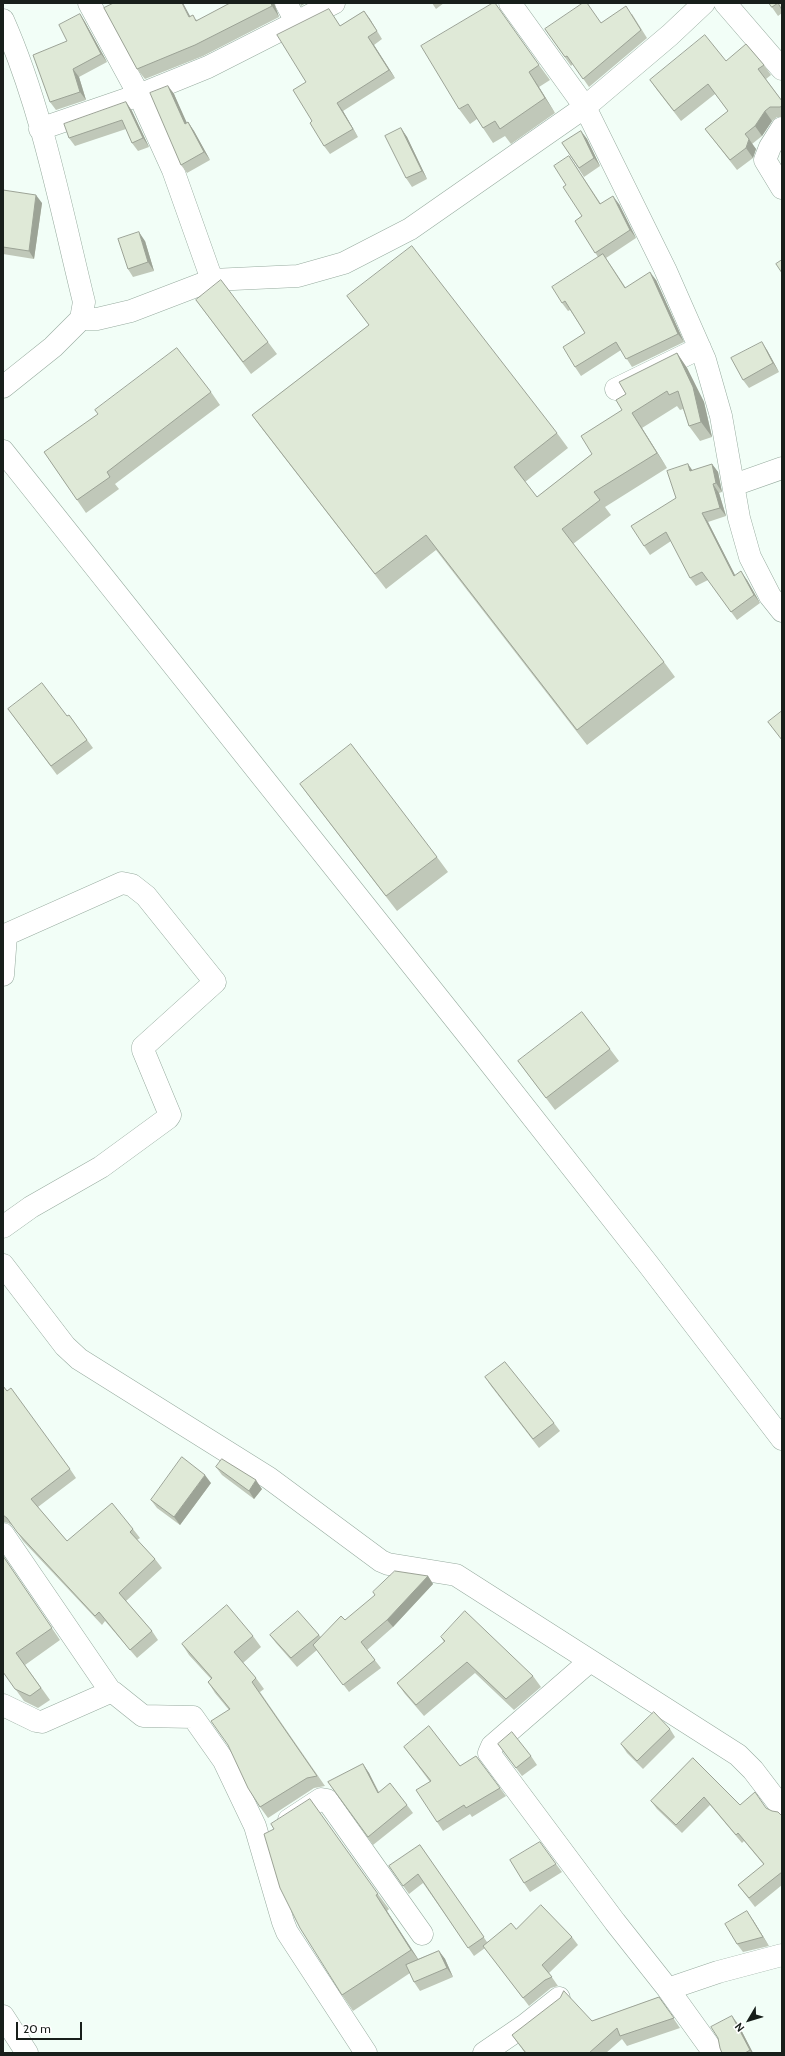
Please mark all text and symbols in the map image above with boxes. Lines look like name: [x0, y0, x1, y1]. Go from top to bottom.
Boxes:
north arrow: [729, 2000, 769, 2040]
scale bar: [18, 2014, 84, 2040]
text: N: [732, 2020, 747, 2035]
text: 20 m: [23, 2021, 51, 2036]

